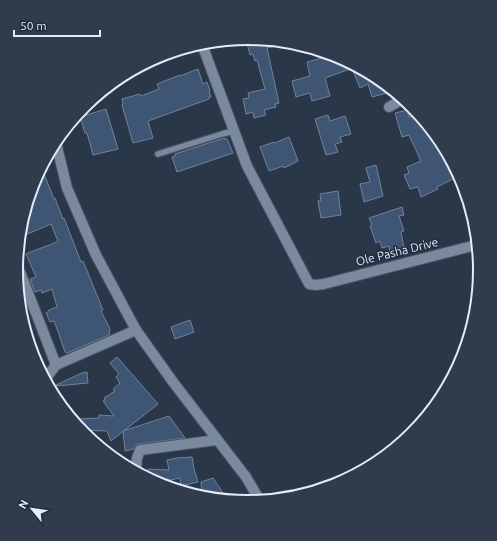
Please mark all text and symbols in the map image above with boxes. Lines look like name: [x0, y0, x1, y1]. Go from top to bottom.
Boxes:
scale bar: [14, 12, 100, 38]
text: 50 m: [20, 19, 47, 32]
street label: Ole Pasha Drive: [354, 235, 439, 268]
north arrow: [12, 489, 52, 529]
text: N: [16, 498, 30, 511]

